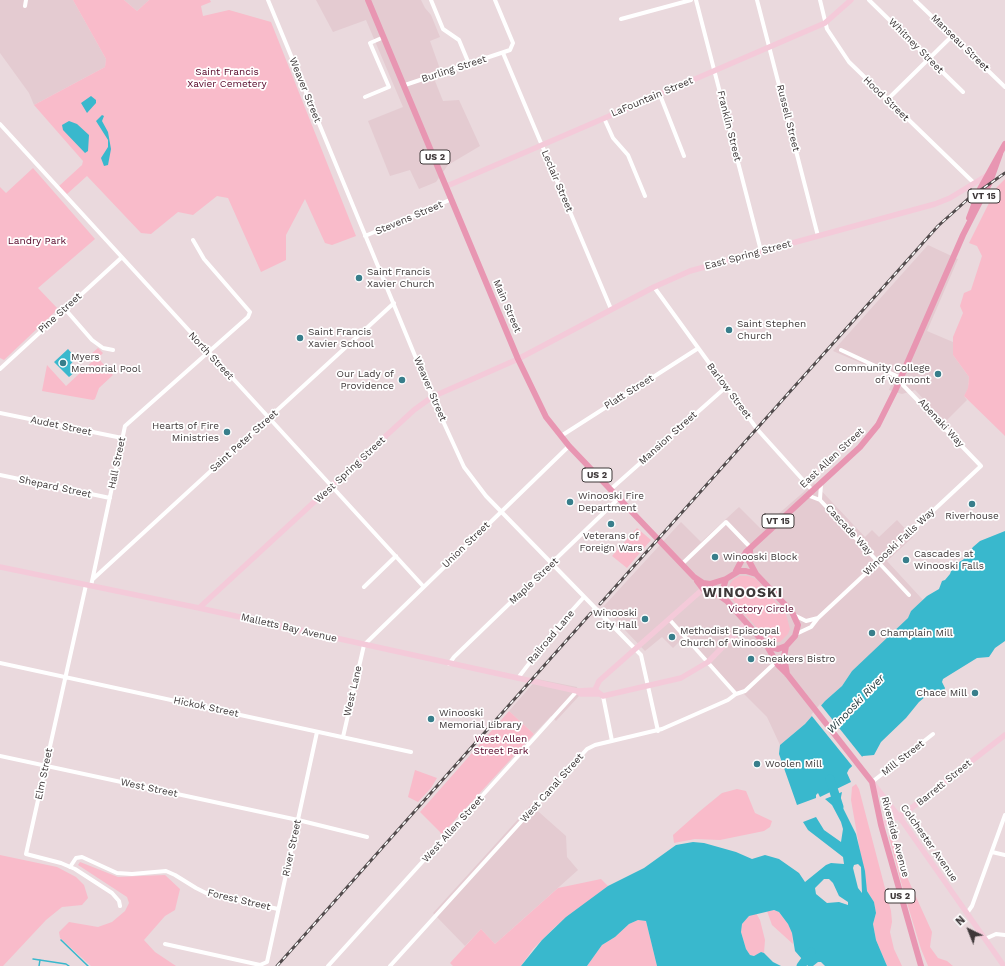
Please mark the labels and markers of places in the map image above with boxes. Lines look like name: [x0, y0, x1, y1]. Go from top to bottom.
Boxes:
place label: Saint Francis Xavier Church: [367, 266, 434, 290]
marker: Saint Francis Xavier Church: [354, 273, 364, 283]
place label: Saint Stephen Church: [737, 318, 806, 342]
marker: Saint Stephen Church: [724, 325, 734, 335]
place label: Saint Francis Xavier School: [308, 326, 374, 350]
marker: Saint Francis Xavier School: [295, 333, 305, 343]
place label: Myers Memorial Pool: [71, 351, 141, 374]
marker: Myers Memorial Pool: [58, 358, 68, 368]
place label: Community College of Vermont: [834, 362, 930, 386]
place label: Our Lady of Providence: [337, 368, 394, 392]
marker: Community College of Vermont: [933, 369, 943, 379]
marker: Our Lady of Providence: [397, 375, 407, 385]
place label: Hearts of Fire Ministries: [152, 420, 219, 444]
marker: Hearts of Fire Ministries: [222, 427, 232, 437]
place label: Winooski Fire Department: [578, 490, 644, 514]
marker: Winooski Fire Department: [565, 497, 575, 507]
marker: Riverhouse: [967, 499, 977, 509]
place label: Riverhouse: [945, 510, 999, 522]
marker: Veterans of Foreign Wars: [606, 519, 616, 529]
place label: Veterans of Foreign Wars: [580, 530, 642, 554]
place label: Cascades at Winooski Falls: [914, 548, 984, 572]
place label: Winooski Block: [723, 551, 797, 563]
marker: Winooski Block: [710, 552, 720, 562]
marker: Cascades at Winooski Falls: [901, 555, 911, 565]
place label: Winooski City Hall: [593, 607, 637, 630]
marker: Winooski City Hall: [640, 614, 650, 624]
place label: Methodist Episcopal Church of Winooski: [680, 625, 779, 648]
place label: Champlain Mill: [880, 627, 953, 639]
marker: Champlain Mill: [867, 628, 877, 638]
marker: Methodist Episcopal Church of Winooski: [667, 632, 677, 642]
place label: Sneakers Bistro: [759, 653, 835, 665]
marker: Sneakers Bistro: [746, 654, 756, 664]
place label: Chace Mill: [916, 687, 967, 699]
marker: Chace Mill: [970, 688, 980, 698]
place label: Winooski Memorial Library: [439, 707, 521, 730]
marker: Winooski Memorial Library: [426, 714, 436, 724]
place label: Woolen Mill: [765, 758, 822, 770]
marker: Woolen Mill: [752, 759, 762, 769]

